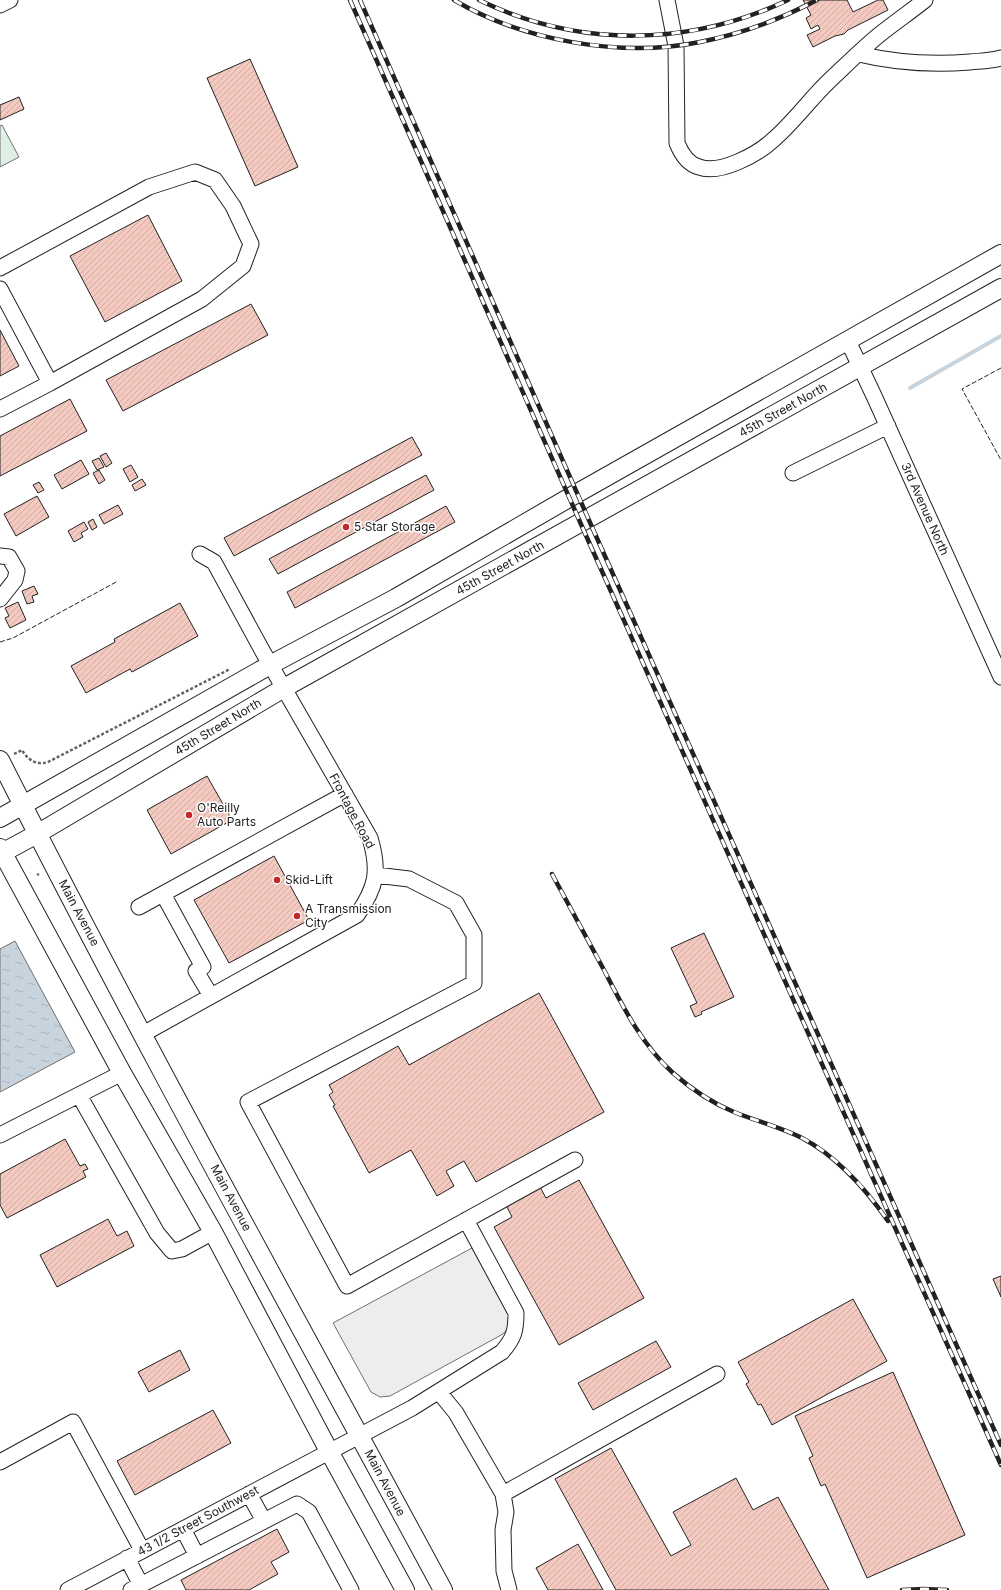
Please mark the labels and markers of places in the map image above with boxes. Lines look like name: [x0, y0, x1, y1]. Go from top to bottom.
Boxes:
place label: 5 Star Storage: [354, 519, 435, 534]
marker: 5 Star Storage: [341, 522, 351, 532]
place label: O'Reilly Auto Parts: [197, 800, 256, 829]
marker: O'Reilly Auto Parts: [184, 810, 194, 820]
place label: Skid-Lift: [285, 872, 333, 887]
marker: Skid-Lift: [272, 875, 282, 885]
place label: A Transmission City: [305, 901, 392, 930]
marker: A Transmission City: [292, 911, 302, 921]

